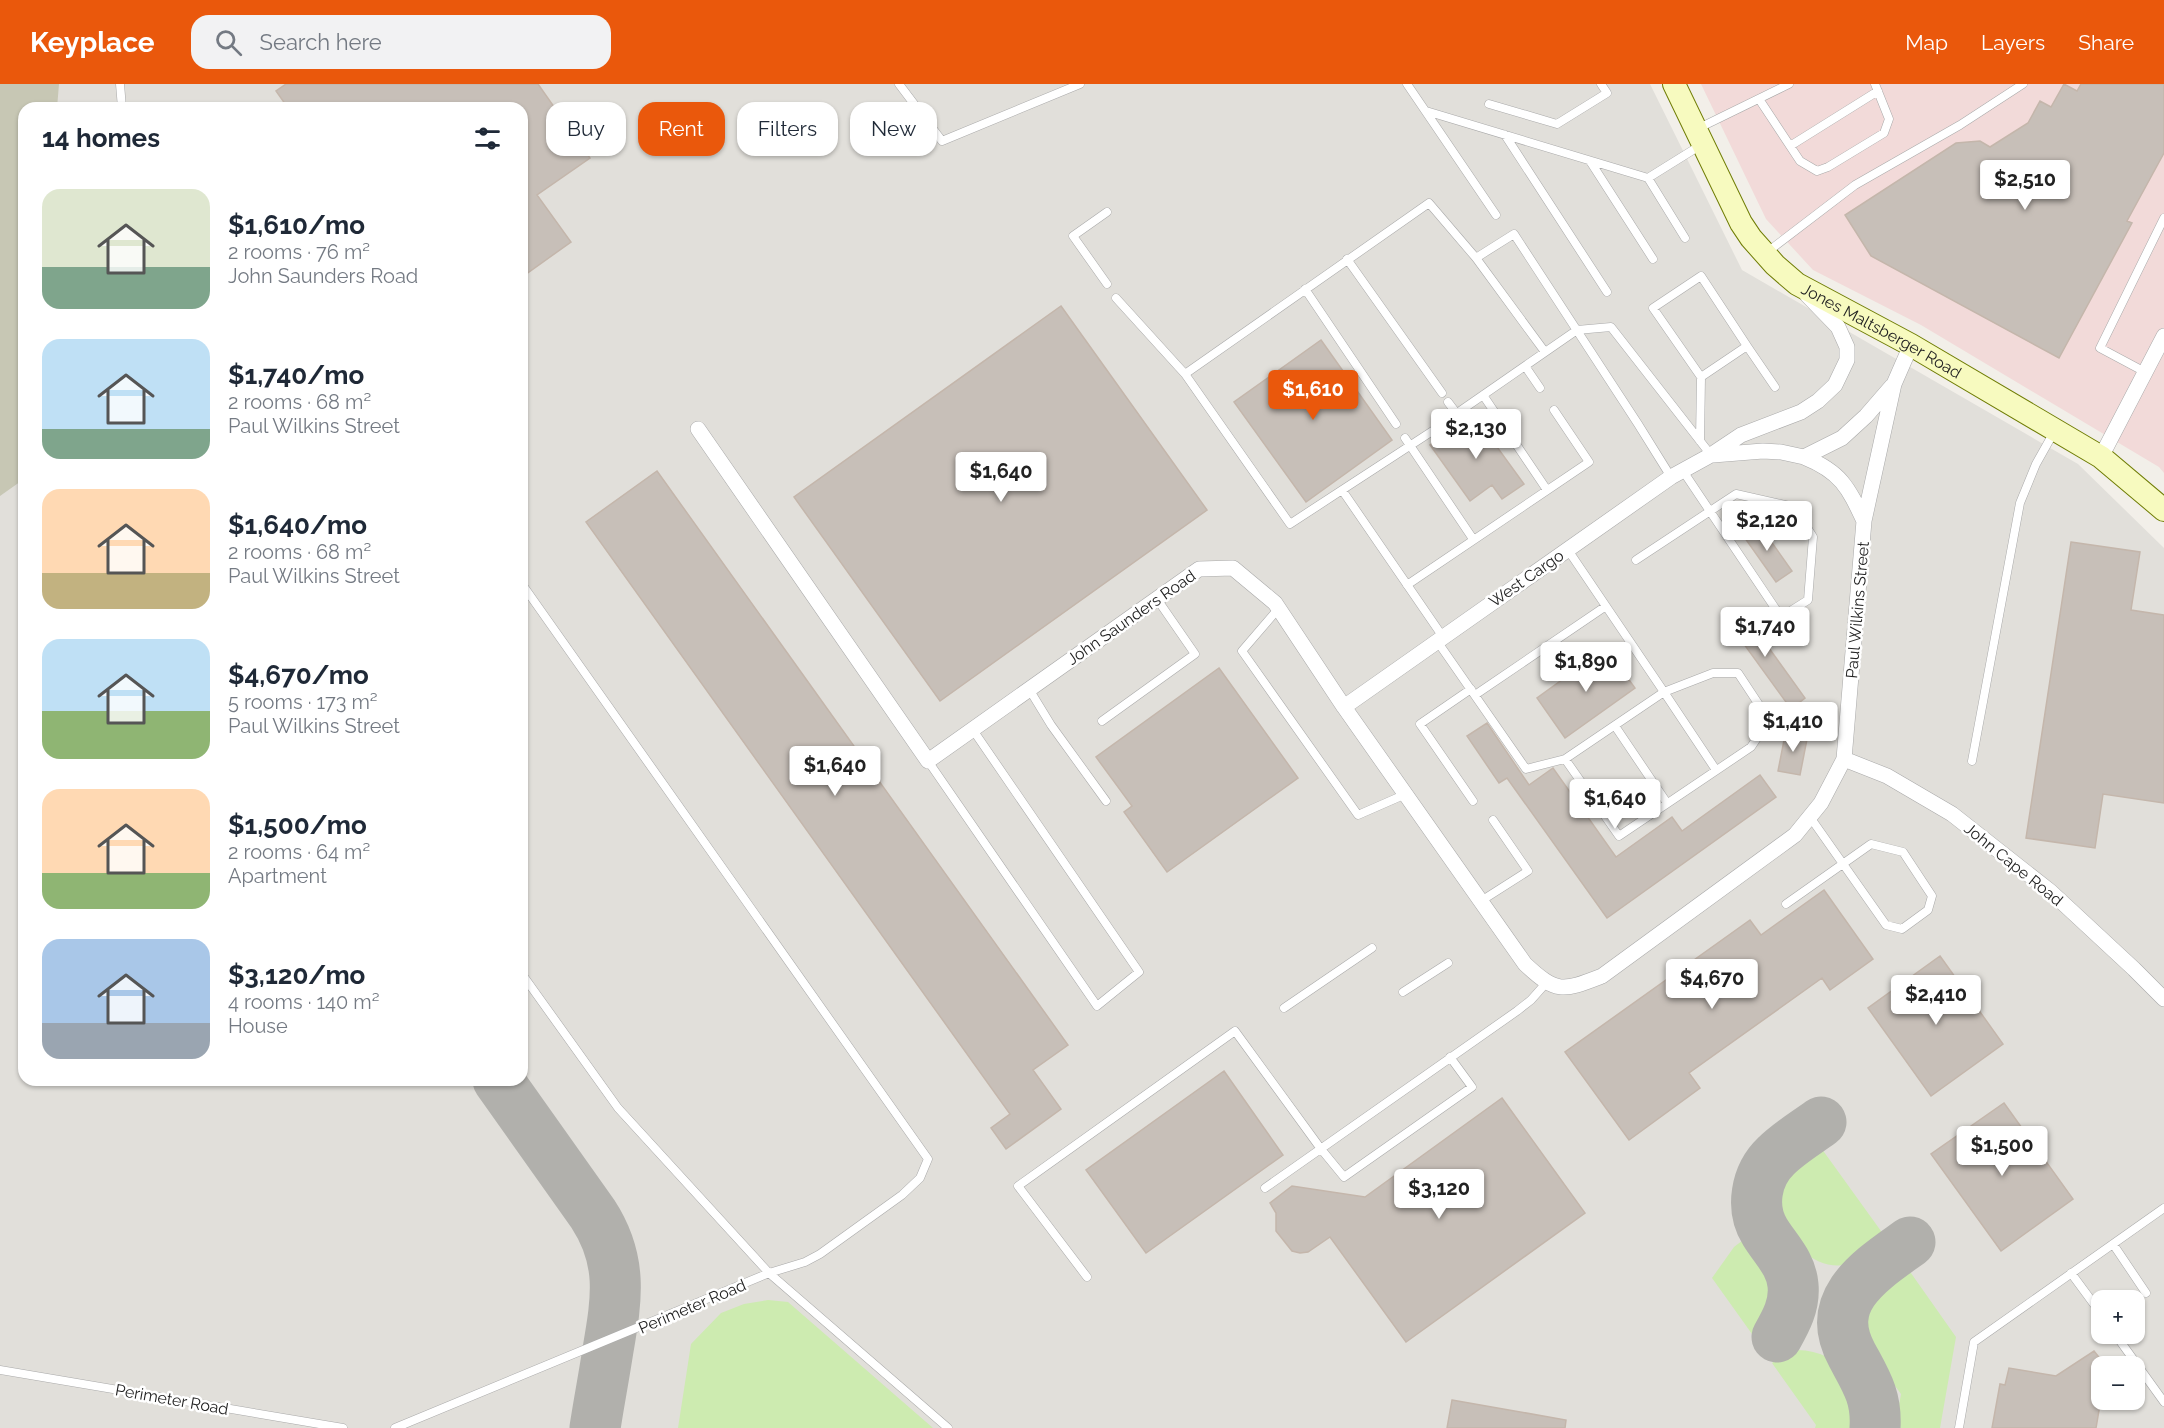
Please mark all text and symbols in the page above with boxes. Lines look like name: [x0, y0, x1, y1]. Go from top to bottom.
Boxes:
search box: [191, 15, 611, 69]
text: Keyplace: [30, 26, 155, 59]
icon: search: [212, 26, 245, 59]
text: Search here: [260, 29, 382, 55]
text: Map: [1905, 30, 1948, 55]
text: Layers: [1981, 30, 2045, 55]
text: Share: [2078, 30, 2134, 55]
chip: Buy: [546, 102, 626, 156]
chip: Rent: [638, 102, 725, 156]
chip: Filters: [737, 102, 838, 156]
chip: New: [850, 102, 937, 156]
icon: filters: [471, 122, 504, 155]
text: 14 homes: [42, 123, 160, 153]
pin: $2,510: [1976, 160, 2074, 211]
text: $2,510: [1994, 167, 2056, 191]
text: $1,610/mo: [228, 210, 365, 240]
icon: home: [90, 213, 162, 285]
text: 2 rooms · 76 m²: [228, 240, 370, 264]
text: John Saunders Road: [228, 264, 418, 288]
street label: Jones Maltsberger Road: [1798, 279, 1965, 383]
text: $1,740/mo: [228, 360, 364, 390]
icon: home: [90, 363, 162, 435]
pin: $1,610: [1264, 370, 1362, 421]
text: $1,610: [1282, 377, 1344, 401]
text: 2 rooms · 68 m²: [228, 390, 371, 414]
pin: $2,130: [1427, 409, 1525, 460]
text: Paul Wilkins Street: [228, 414, 400, 438]
text: $2,130: [1445, 416, 1507, 440]
pin: $1,640: [952, 452, 1050, 503]
text: $1,640: [969, 459, 1033, 483]
pin: $2,120: [1718, 501, 1816, 552]
text: $2,120: [1736, 508, 1798, 532]
text: $1,640/mo: [228, 510, 367, 540]
icon: home: [90, 513, 162, 585]
text: 2 rooms · 68 m²: [228, 540, 371, 564]
street label: Paul Wilkins Street: [1842, 540, 1873, 679]
street label: West Cargo: [1485, 546, 1567, 611]
text: Paul Wilkins Street: [228, 564, 400, 588]
street label: John Saunders Road: [1063, 566, 1199, 669]
pin: $1,740: [1716, 607, 1814, 658]
text: $1,740: [1735, 614, 1795, 638]
pin: $1,890: [1537, 642, 1635, 693]
text: $1,890: [1554, 649, 1618, 673]
text: $4,670/mo: [228, 660, 369, 690]
icon: home: [90, 663, 162, 735]
text: 5 rooms · 173 m²: [228, 690, 378, 714]
pin: $1,410: [1744, 702, 1842, 753]
text: $1,410: [1763, 709, 1823, 733]
text: Paul Wilkins Street: [228, 714, 400, 738]
pin: $1,640: [786, 746, 884, 797]
text: $1,640: [803, 753, 867, 777]
pin: $1,640: [1566, 779, 1664, 830]
text: $1,640: [1583, 786, 1647, 810]
text: $1,500/mo: [228, 810, 367, 840]
icon: home: [90, 813, 162, 885]
street label: John Cape Road: [1961, 819, 2067, 910]
text: 2 rooms · 64 m²: [228, 840, 370, 864]
text: Apartment: [228, 864, 327, 888]
pin: $4,670: [1663, 959, 1761, 1010]
text: $3,120/mo: [228, 960, 365, 990]
icon: home: [90, 963, 162, 1035]
text: $4,670: [1680, 966, 1744, 990]
pin: $2,410: [1887, 975, 1985, 1026]
text: $2,410: [1905, 982, 1967, 1006]
text: 4 rooms · 140 m²: [228, 990, 380, 1014]
text: House: [228, 1014, 288, 1038]
pin: $1,500: [1953, 1126, 2051, 1177]
text: $1,500: [1971, 1133, 2033, 1157]
pin: $3,120: [1390, 1169, 1488, 1220]
text: $3,120: [1408, 1176, 1470, 1200]
street label: Perimeter Road: [636, 1275, 749, 1338]
map controls: [2091, 1290, 2145, 1410]
button: +: [2091, 1290, 2145, 1344]
button: −: [2091, 1356, 2145, 1410]
street label: Perimeter Road: [114, 1380, 230, 1419]

